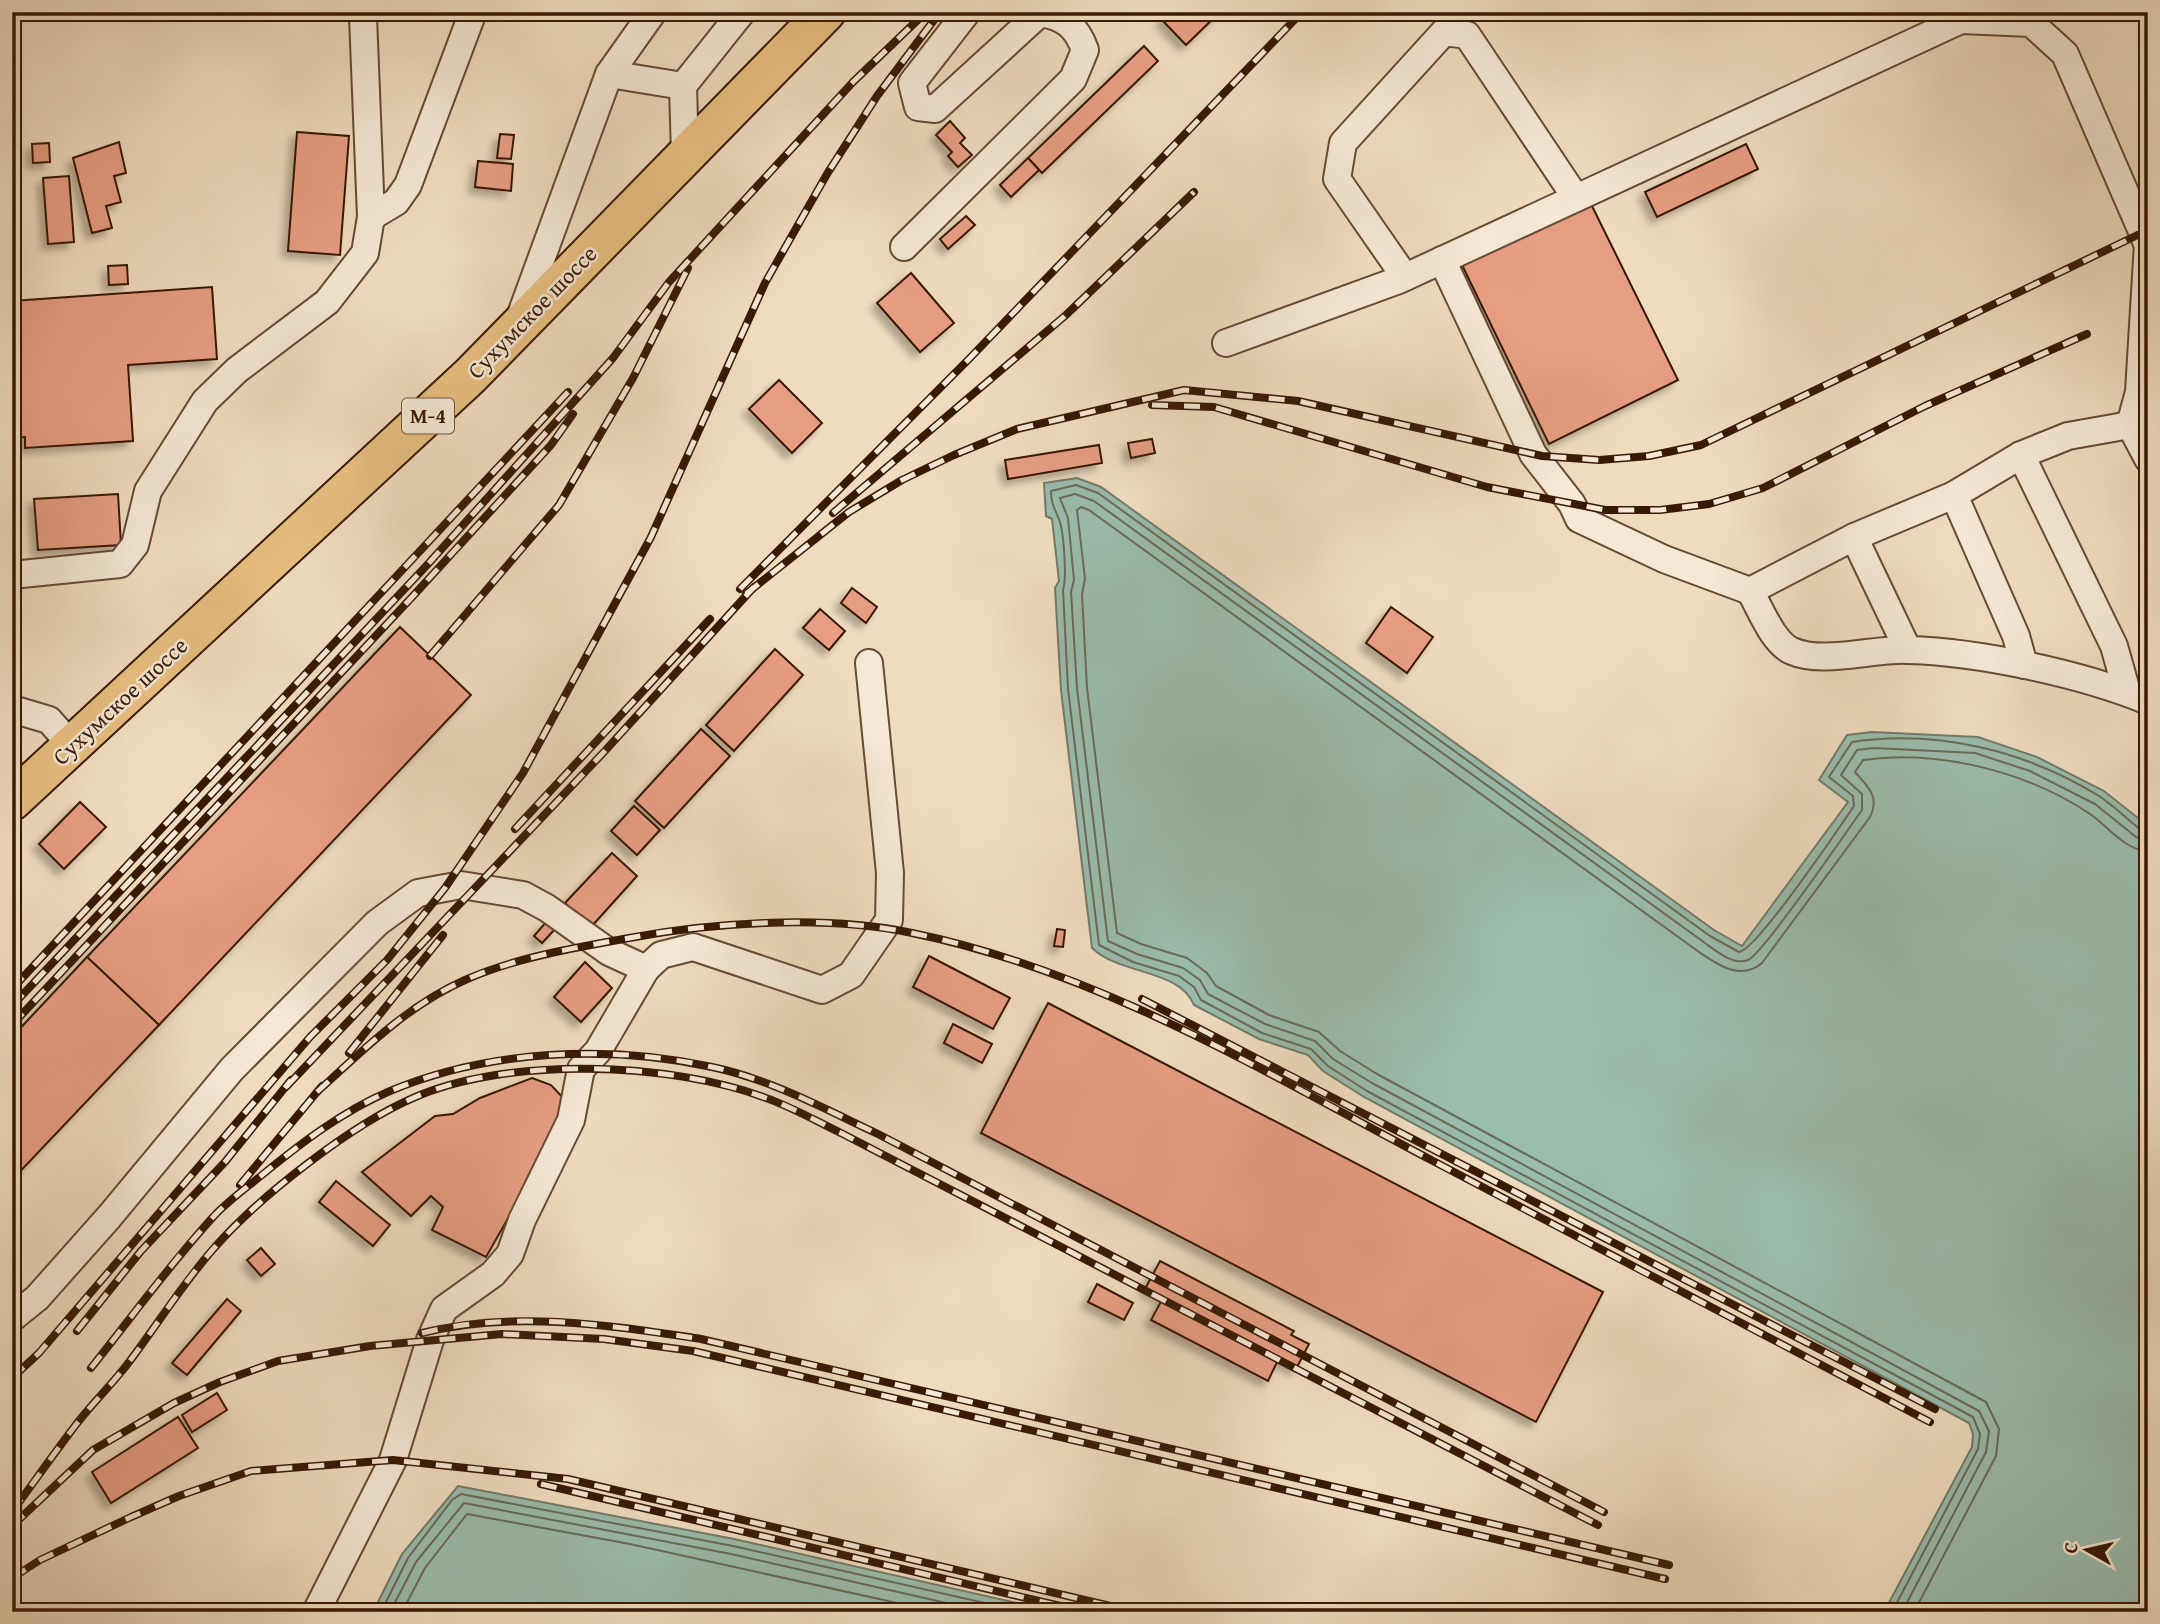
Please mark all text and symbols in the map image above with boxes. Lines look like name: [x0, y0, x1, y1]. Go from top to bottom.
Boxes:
street label: Сухумское шоссе: [459, 238, 604, 386]
road number: М-4: [402, 398, 454, 434]
street label: Сухумское шоссе: [45, 629, 195, 772]
north arrow: [2052, 1516, 2122, 1586]
text: С: [2056, 1540, 2085, 1555]

